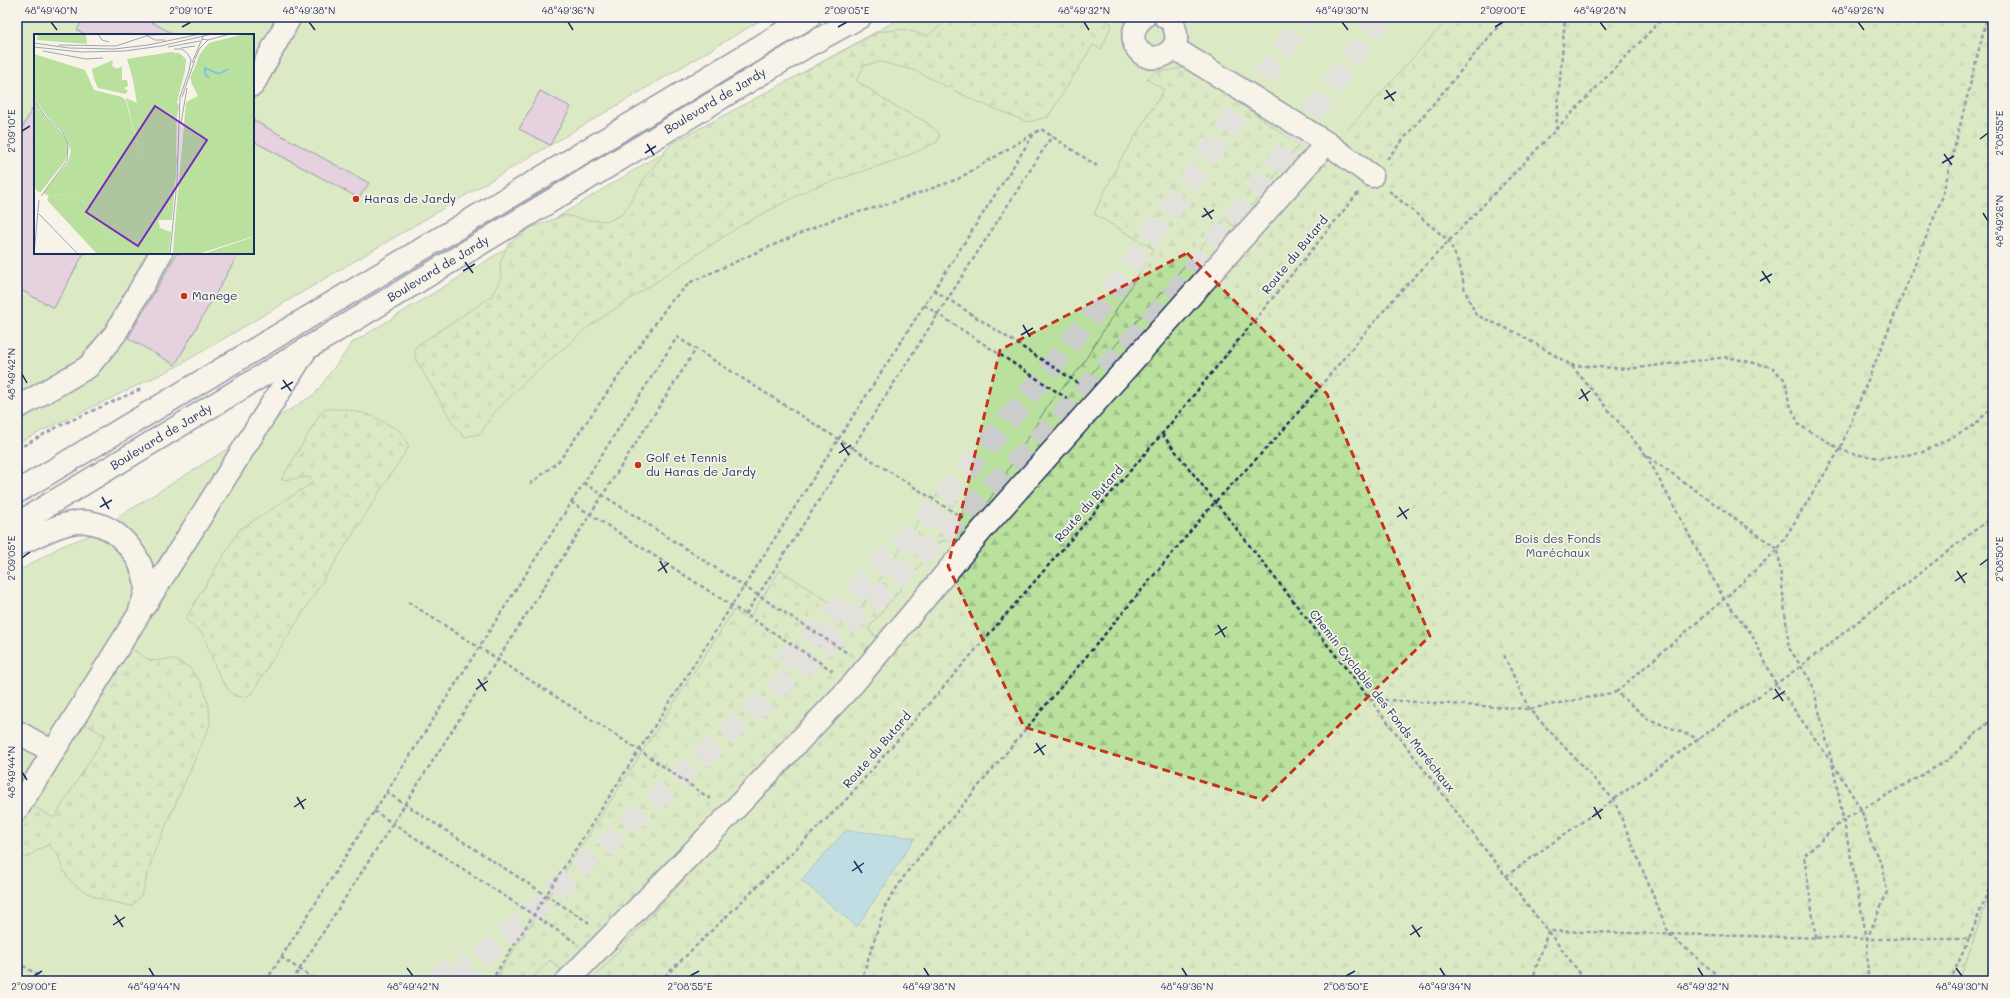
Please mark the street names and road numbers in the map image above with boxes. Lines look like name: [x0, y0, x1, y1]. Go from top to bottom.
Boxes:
street label: Boulevard de Jardy: [661, 63, 768, 137]
street label: Route du Butard: [1258, 212, 1331, 297]
street label: Boulevard de Jardy: [384, 231, 491, 305]
street label: Boulevard de Jardy: [107, 399, 214, 473]
street label: Route du Butard: [1051, 461, 1126, 545]
street label: Chemin Cyclable des Fonds Maréchaux: [1306, 606, 1459, 795]
street label: Route du Butard: [839, 707, 914, 791]

